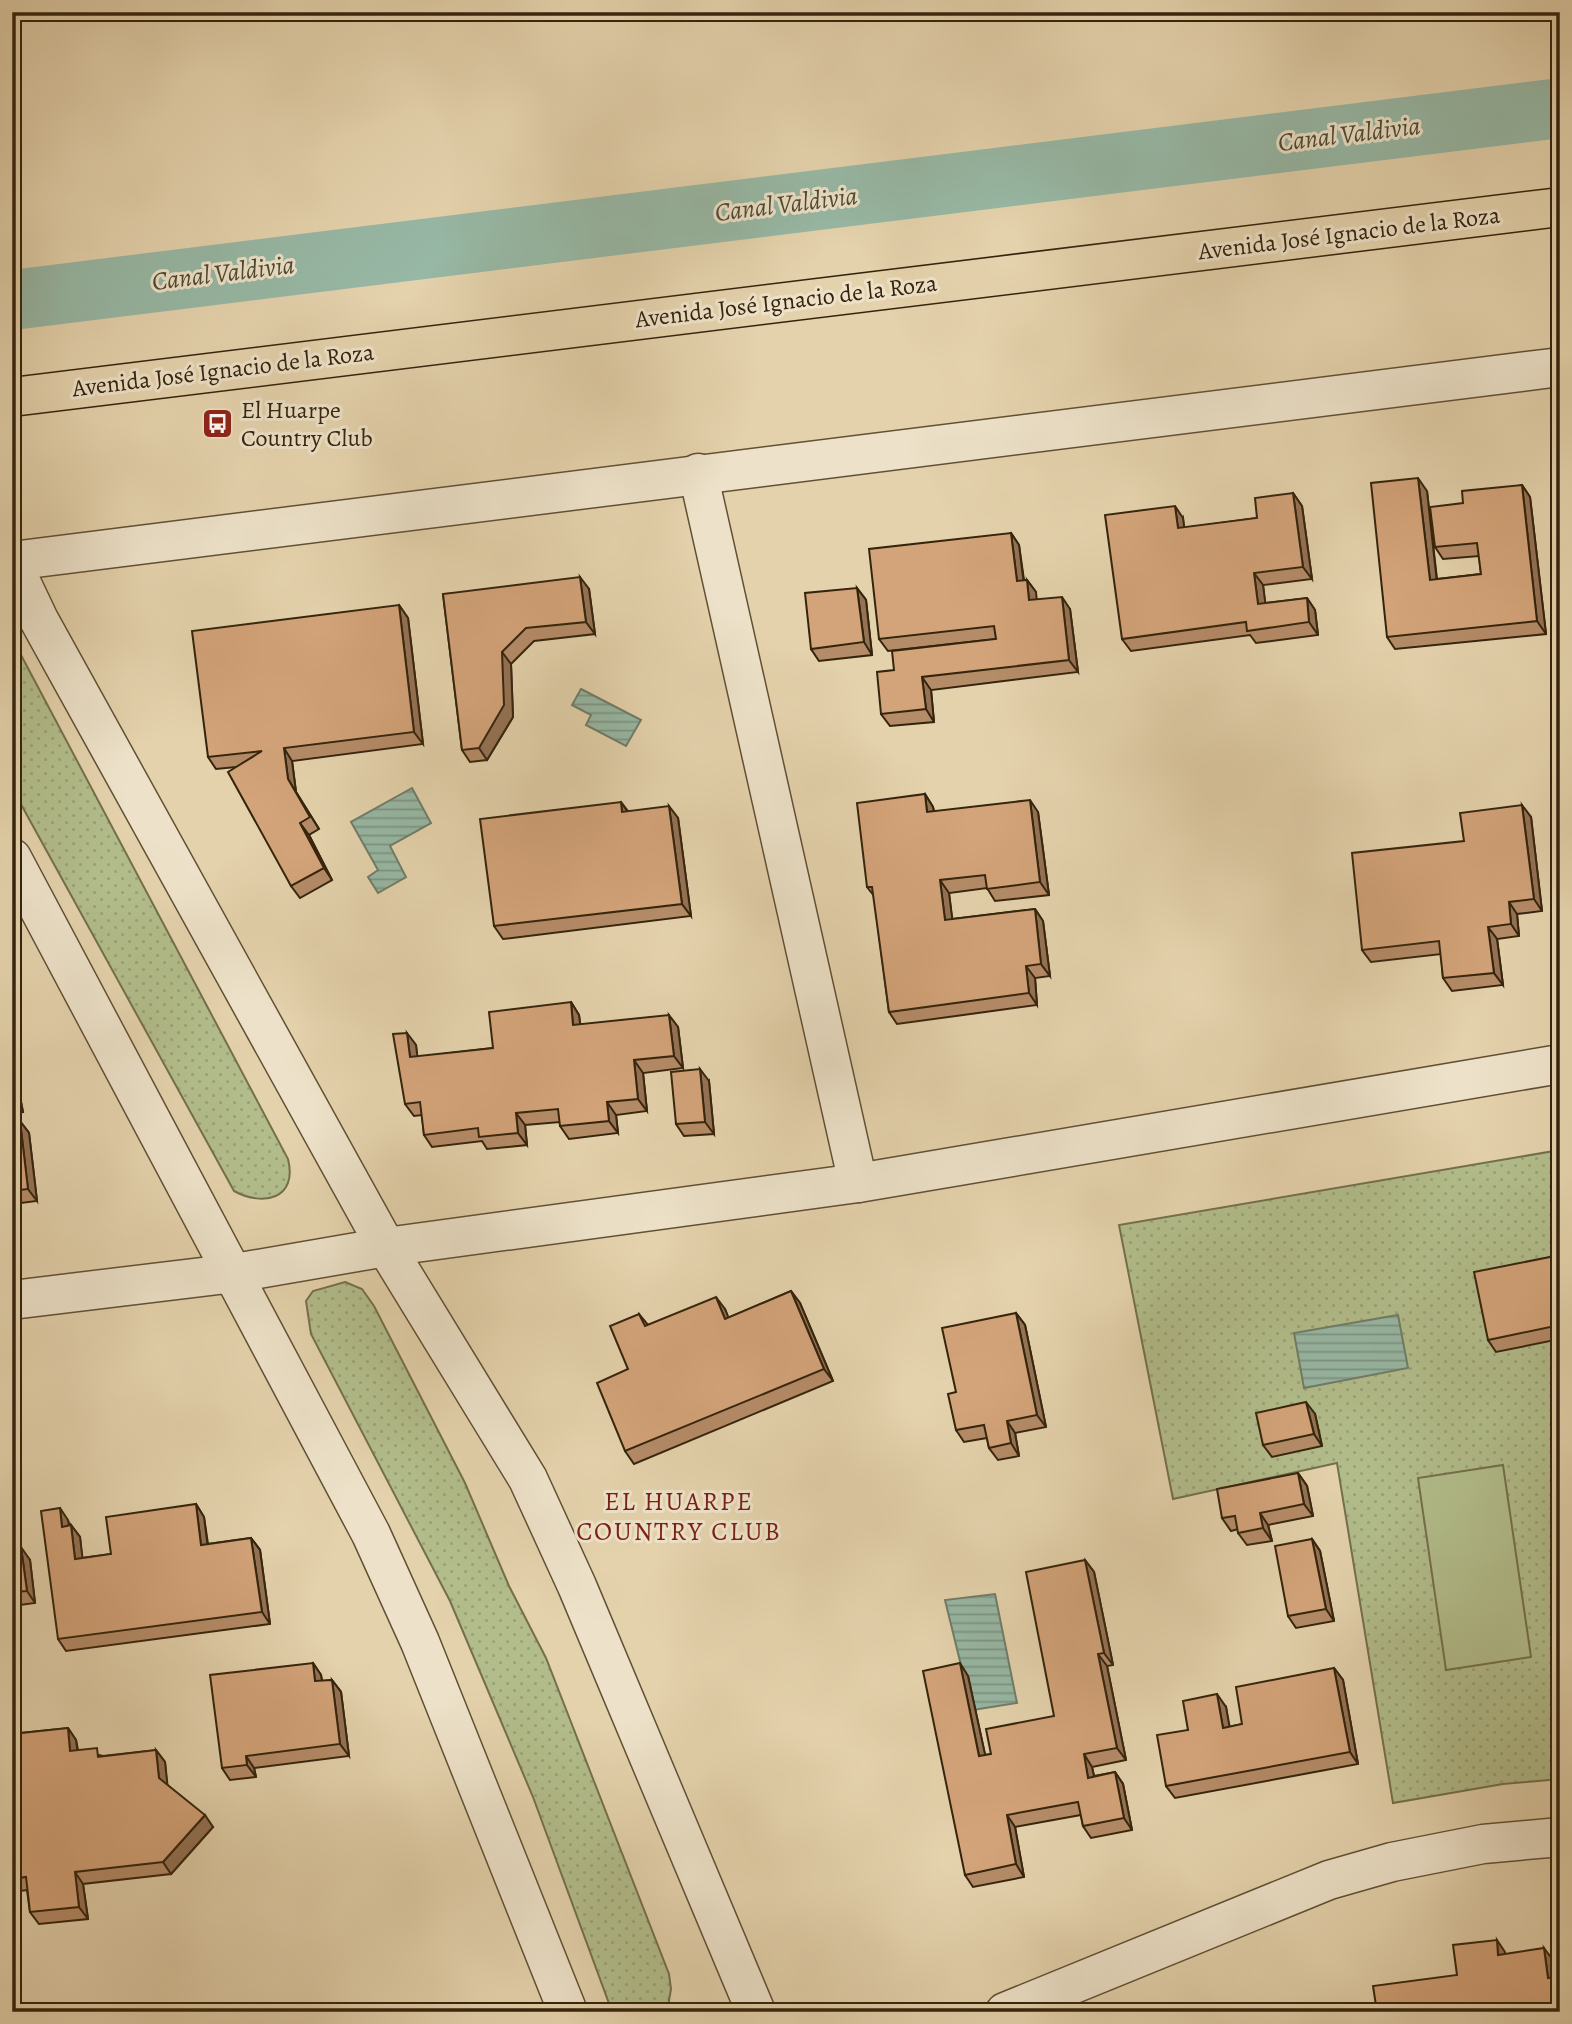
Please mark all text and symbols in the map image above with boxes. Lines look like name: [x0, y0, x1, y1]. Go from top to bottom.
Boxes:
water label: Canal Valdivia: [1276, 108, 1422, 160]
water label: Canal Valdivia: [713, 178, 859, 230]
street label: Avenida José Ignacio de la Roza: [1195, 199, 1503, 268]
water label: Canal Valdivia: [150, 247, 296, 299]
street label: Avenida José Ignacio de la Roza: [632, 267, 940, 336]
street label: Avenida José Ignacio de la Roza: [69, 336, 377, 405]
place label: El Huarpe Country Club: [241, 394, 373, 454]
bus stop icon: El Huarpe Country Club: [201, 407, 235, 441]
district label: EL HUARPE COUNTRY CLUB: [576, 1484, 782, 1549]

